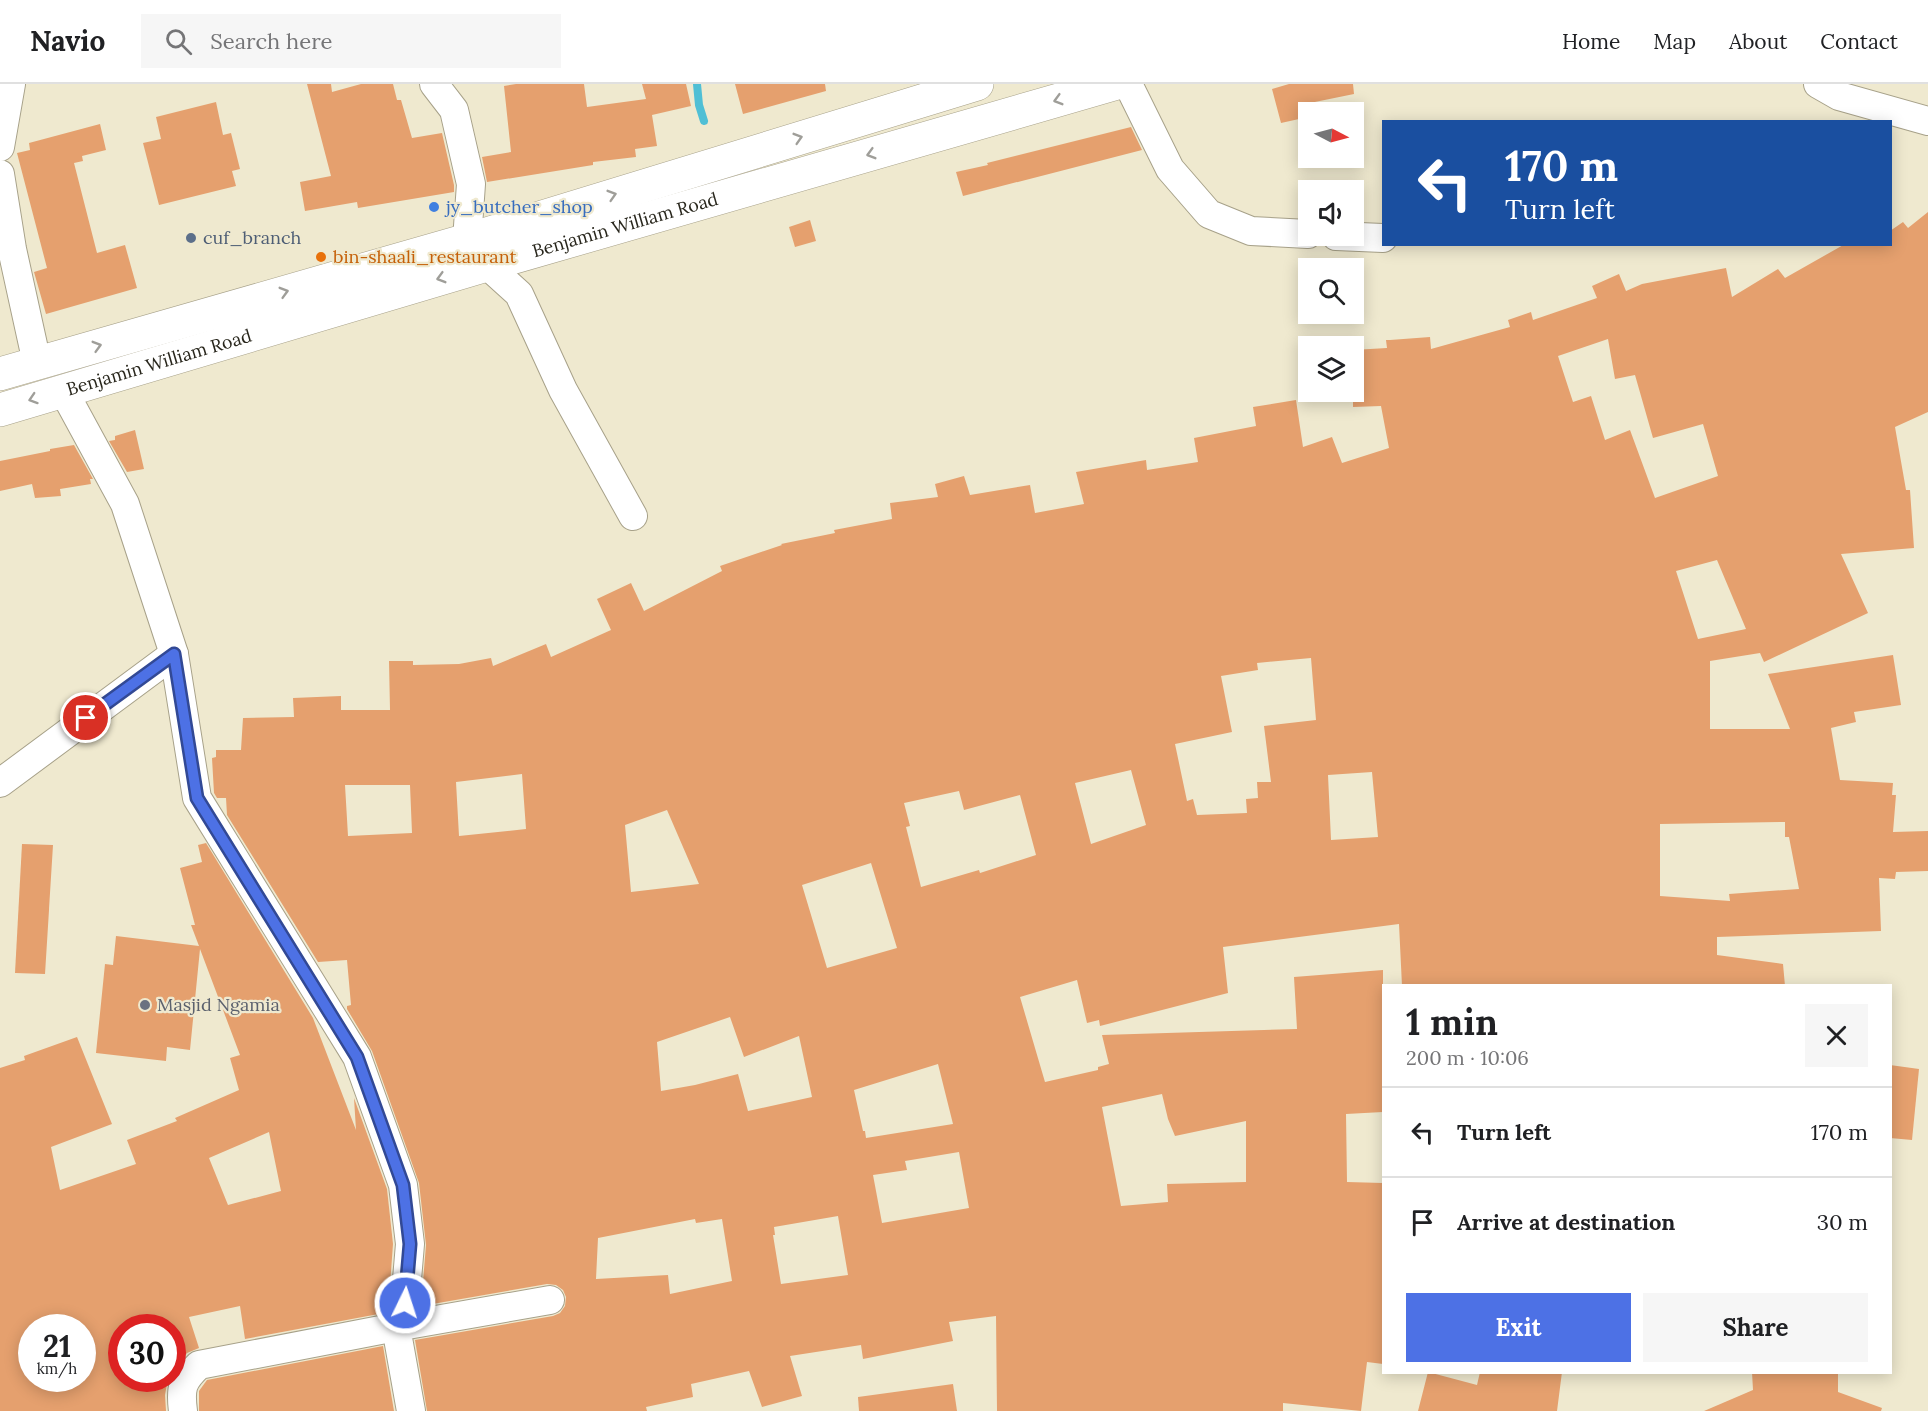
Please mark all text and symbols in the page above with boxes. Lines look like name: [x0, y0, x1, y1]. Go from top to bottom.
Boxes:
search box: [141, 14, 561, 68]
text: Navio: [30, 23, 105, 59]
icon: search: [162, 25, 195, 58]
text: Search here: [210, 27, 332, 55]
text: Home: [1562, 28, 1620, 55]
text: Map: [1653, 28, 1696, 55]
text: About: [1729, 28, 1787, 55]
text: Contact: [1820, 28, 1898, 55]
one-way arrow: [1053, 93, 1064, 105]
north arrow: [1298, 102, 1364, 168]
map controls: [1298, 102, 1364, 402]
one-way arrow: [792, 133, 803, 146]
text: 170 m: [1505, 139, 1618, 193]
icon: left: [1406, 144, 1484, 222]
one-way arrow: [866, 147, 877, 159]
button: sound: [1298, 180, 1364, 246]
street label: Benjamin William Road: [530, 187, 721, 262]
one-way arrow: [606, 190, 617, 202]
text: Turn left: [1505, 192, 1615, 226]
place label: jy_butcher_shop: [444, 195, 593, 218]
marker: jy_butcher_shop: [427, 200, 441, 214]
place label: cuf_branch: [203, 226, 301, 249]
marker: cuf_branch: [184, 231, 198, 245]
place label: bin-shaali_restaurant: [333, 245, 516, 268]
marker: bin-shaali_restaurant: [314, 250, 328, 264]
button: search: [1298, 258, 1364, 324]
one-way arrow: [436, 271, 447, 283]
one-way arrow: [278, 287, 289, 299]
street label: Benjamin William Road: [64, 324, 255, 401]
button: layers: [1298, 336, 1364, 402]
one-way arrow: [91, 341, 101, 353]
one-way arrow: [28, 392, 39, 404]
pin: [60, 692, 111, 743]
icon: arrive: [69, 701, 102, 734]
place label: Masjid Ngamia: [157, 993, 280, 1016]
marker: Masjid Ngamia: [138, 998, 152, 1012]
text: 1 min: [1406, 999, 1498, 1045]
button: close: [1805, 1004, 1868, 1067]
text: 200 m · 10:06: [1406, 1045, 1529, 1070]
icon: left: [1406, 1116, 1439, 1149]
text: Turn left: [1457, 1118, 1551, 1146]
text: 170 m: [1811, 1118, 1868, 1146]
icon: arrive: [1406, 1206, 1439, 1239]
text: Arrive at destination: [1457, 1208, 1675, 1236]
text: 30 m: [1817, 1208, 1868, 1236]
position arrow: [373, 1271, 437, 1335]
button: Exit: [1406, 1293, 1631, 1362]
button: Share: [1643, 1293, 1868, 1362]
speed limit sign: 30: [108, 1314, 186, 1392]
text: 21: [43, 1327, 71, 1365]
text: km/h: [37, 1359, 77, 1378]

